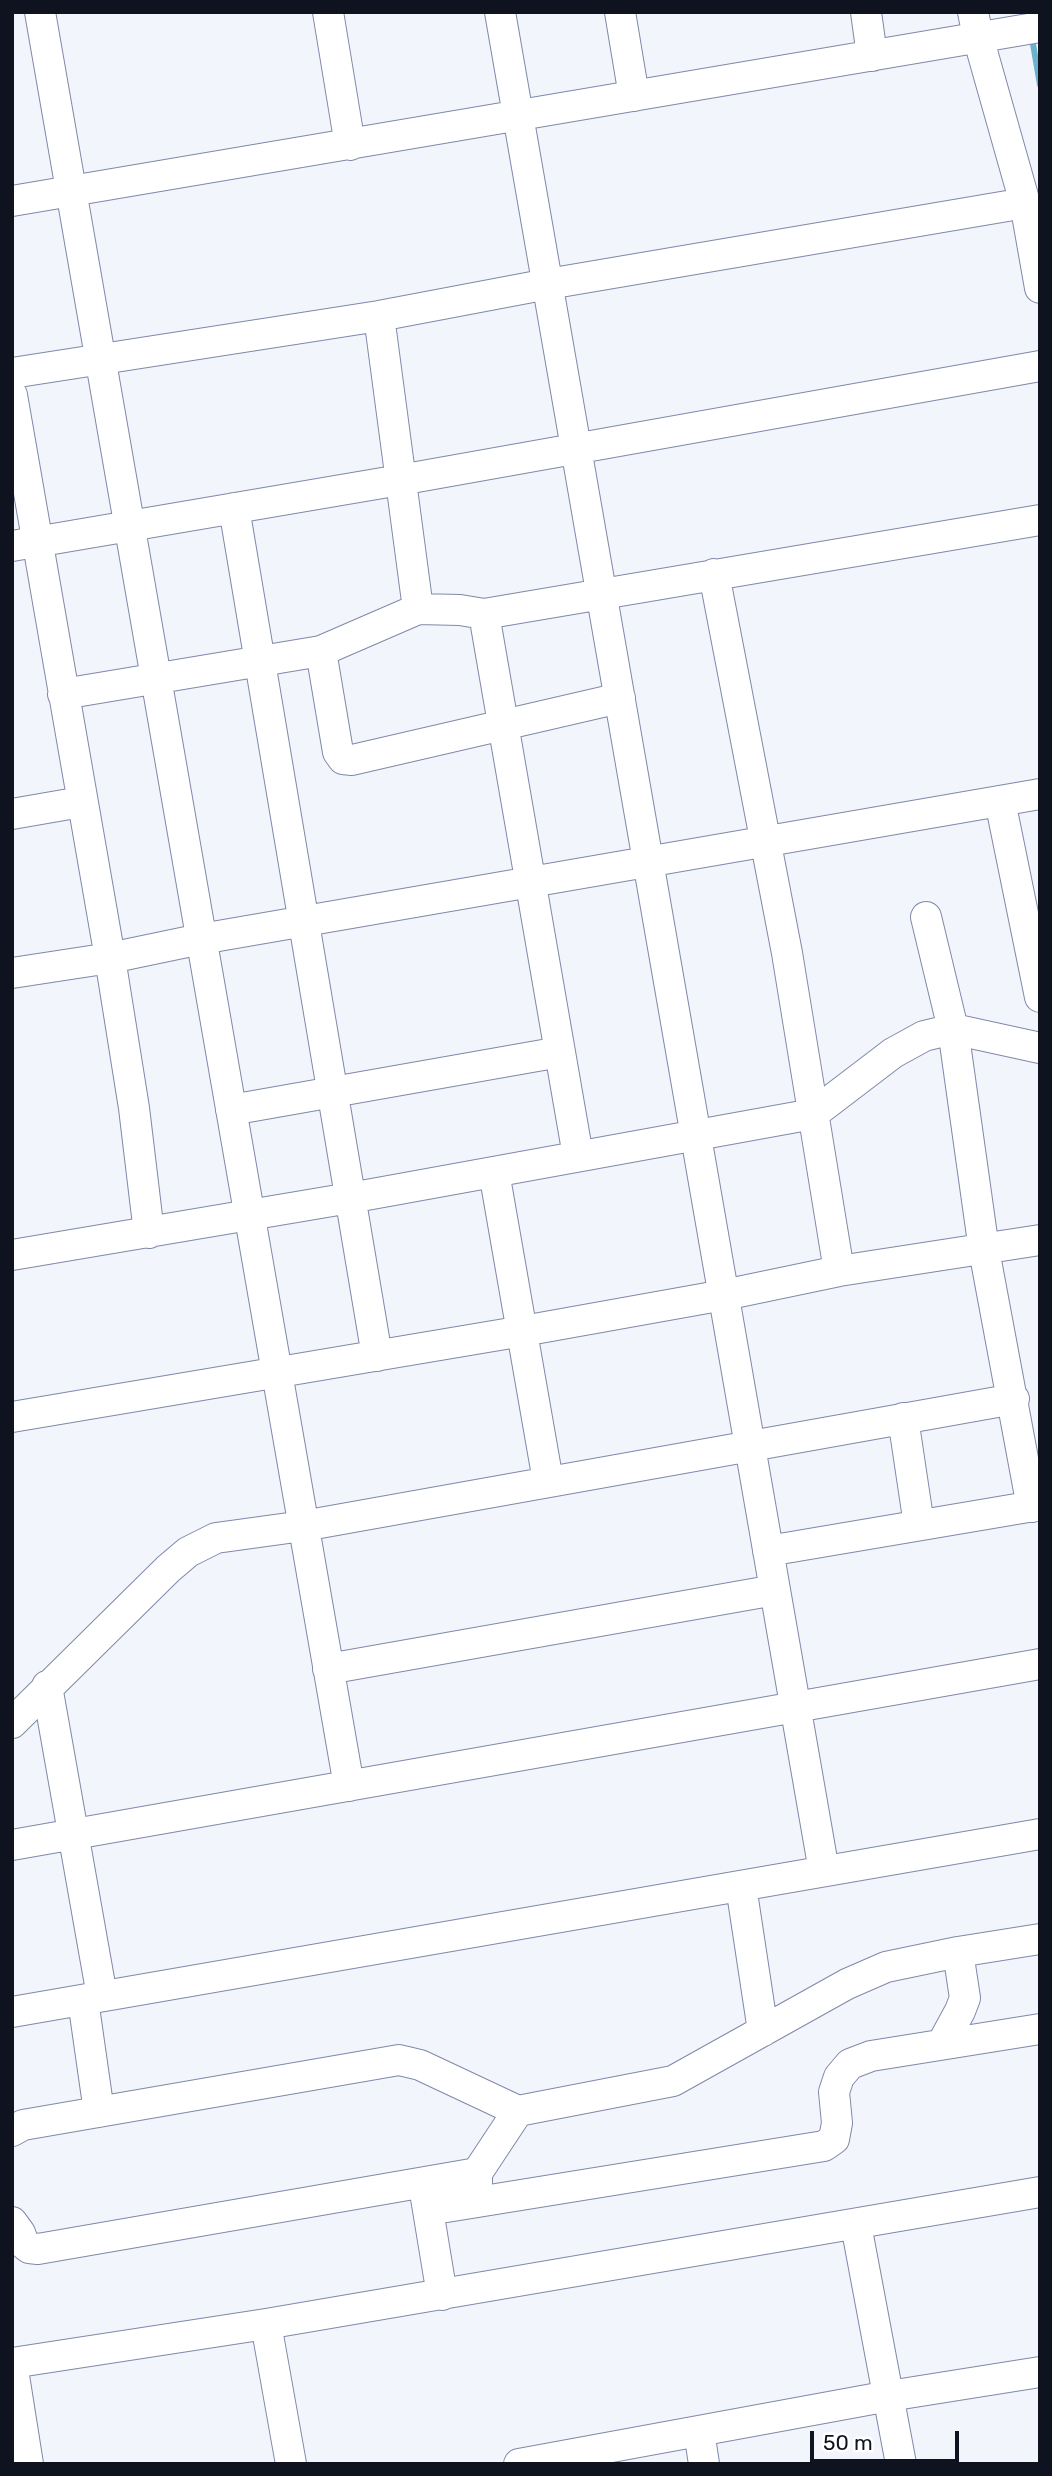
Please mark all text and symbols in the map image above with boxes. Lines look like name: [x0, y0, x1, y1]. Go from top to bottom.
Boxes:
scale bar: [814, 2416, 963, 2460]
text: 50 m: [823, 2430, 873, 2455]

